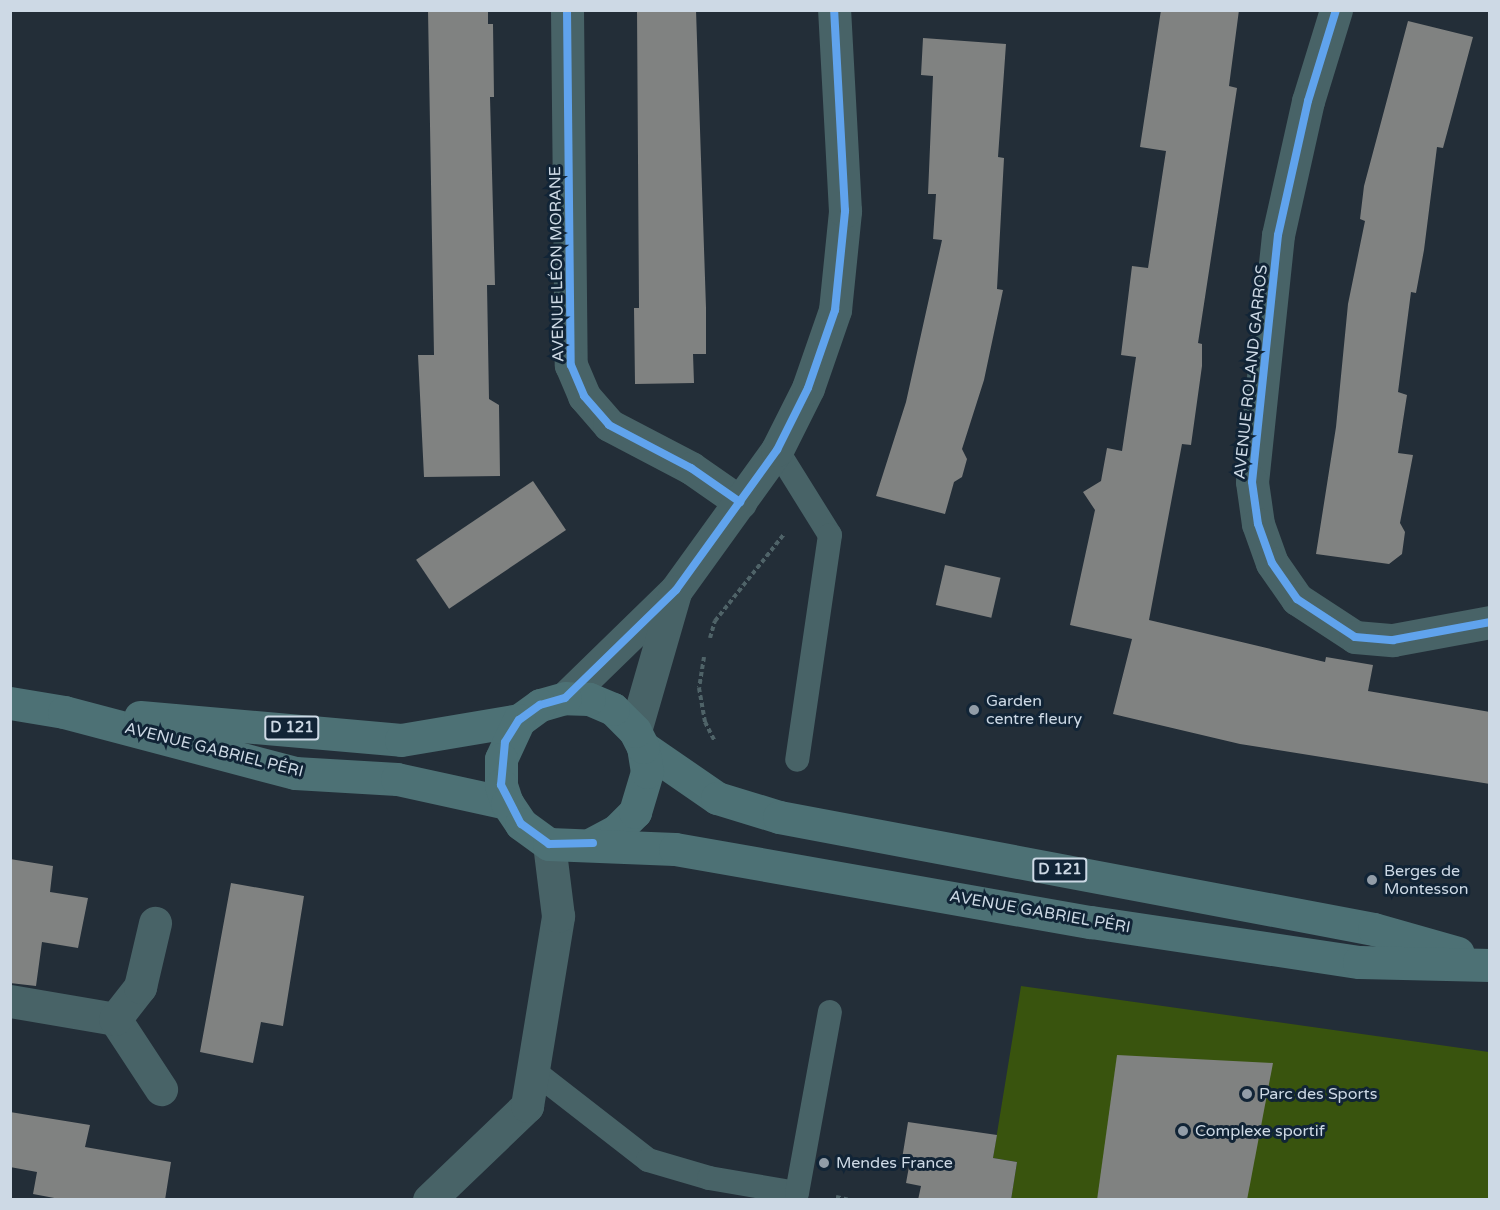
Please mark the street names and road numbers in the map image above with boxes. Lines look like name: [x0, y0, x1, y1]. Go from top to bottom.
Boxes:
street label: AVENUE LÉON MORANE: [546, 166, 568, 362]
street label: AVENUE ROLAND GARROS: [1230, 264, 1272, 480]
road number: D 121: [264, 716, 320, 740]
street label: AVENUE GABRIEL PÉRI: [123, 718, 305, 782]
road number: D 121: [1032, 858, 1088, 882]
street label: AVENUE GABRIEL PÉRI: [948, 887, 1132, 937]

